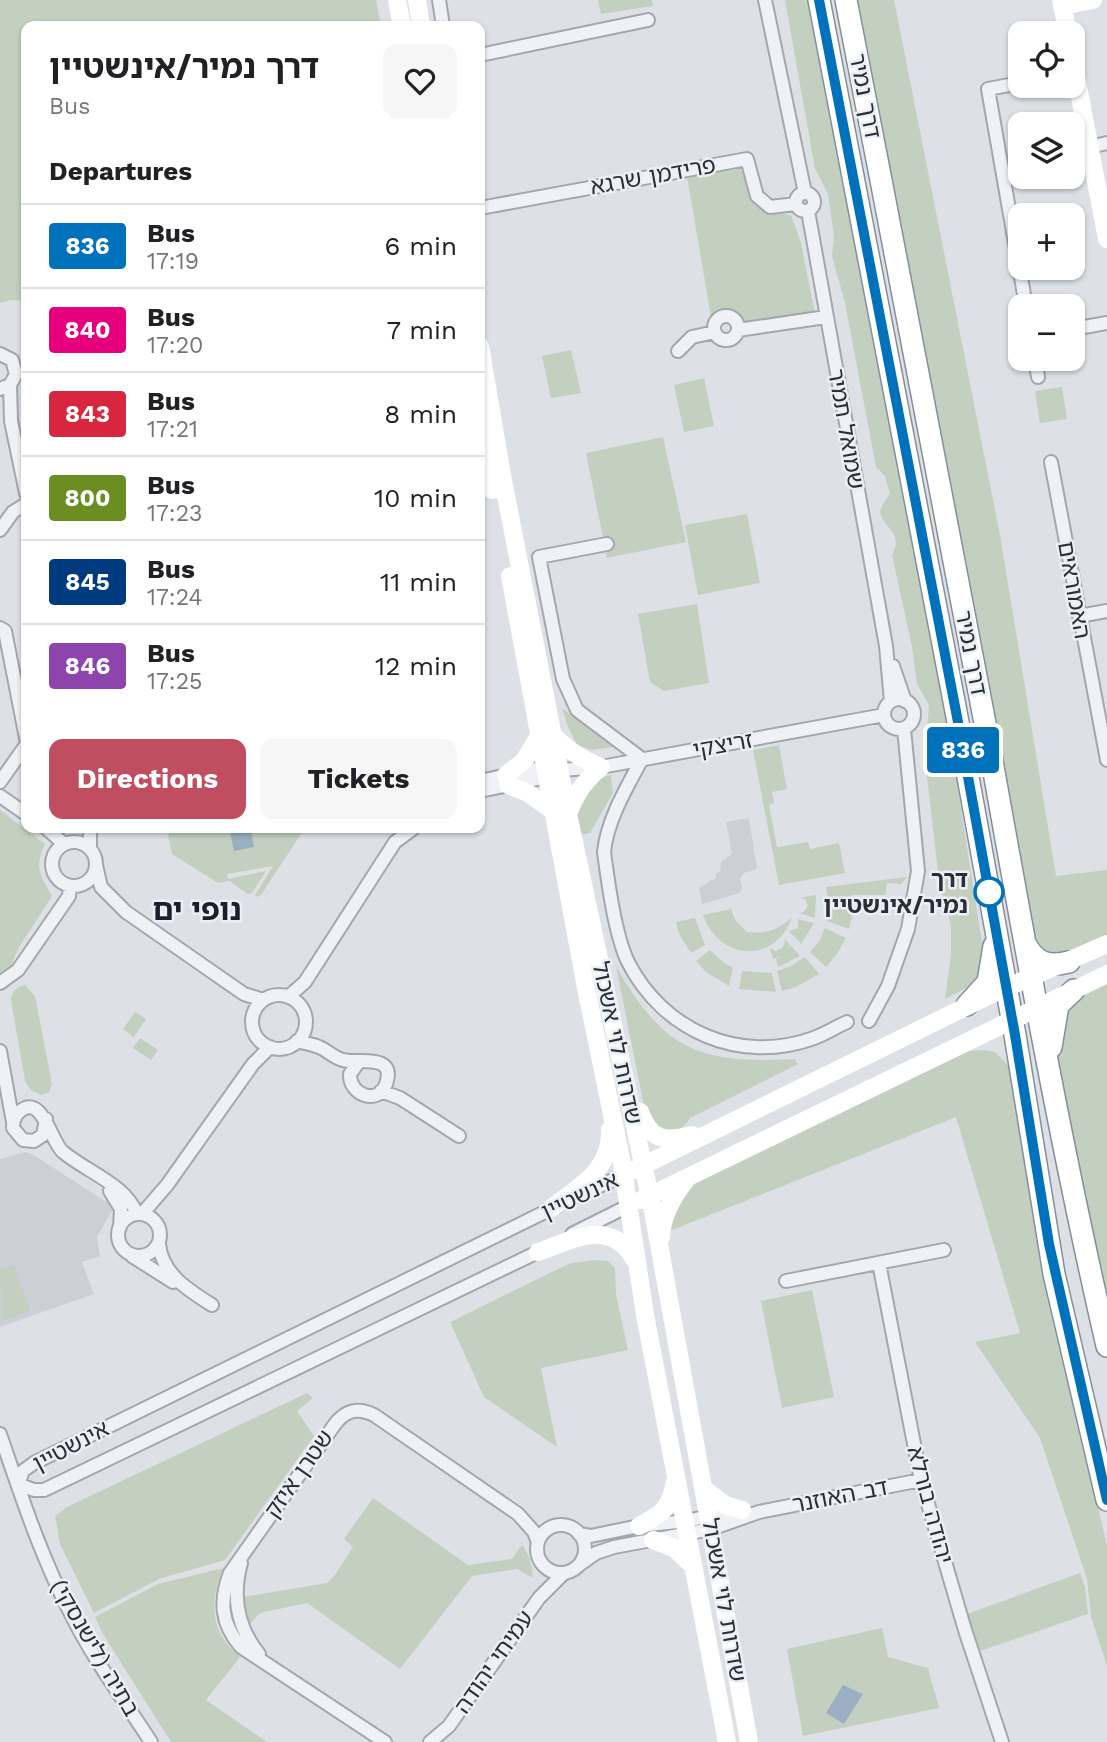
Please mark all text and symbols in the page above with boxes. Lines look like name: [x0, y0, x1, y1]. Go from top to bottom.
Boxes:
map controls: [1008, 21, 1085, 371]
button: locate: [1008, 21, 1085, 98]
button: heart: [383, 44, 457, 118]
text: דרך נמיר/אינשטיין: [49, 47, 319, 86]
street label: דרך נמיר: [844, 51, 886, 141]
text: Bus: [49, 93, 90, 120]
button: layers: [1008, 112, 1085, 189]
street label: פרידמן שרגא: [588, 152, 718, 200]
text: Departures: [49, 156, 192, 186]
button: +: [1008, 203, 1085, 280]
text: Bus: [147, 218, 195, 248]
text: 6 min: [385, 231, 457, 261]
text: 836: [66, 232, 109, 260]
text: 17:19: [147, 248, 199, 275]
button: −: [1008, 294, 1085, 371]
text: Bus: [147, 302, 195, 332]
text: 7 min: [387, 315, 457, 345]
text: 840: [64, 316, 111, 344]
text: 17:20: [147, 332, 203, 359]
street label: שמואל תמיר: [822, 367, 870, 491]
text: Bus: [147, 386, 195, 416]
text: 8 min: [384, 399, 457, 429]
text: 843: [65, 400, 110, 428]
text: 17:21: [147, 416, 198, 443]
text: Bus: [147, 470, 195, 500]
text: 10 min: [374, 483, 457, 513]
text: 800: [65, 484, 110, 512]
text: 17:23: [147, 500, 203, 527]
street label: האמוראים: [1052, 539, 1096, 641]
text: Bus: [147, 554, 195, 584]
text: 11 min: [380, 567, 457, 597]
text: 845: [65, 568, 110, 596]
text: 17:24: [147, 584, 202, 611]
street label: דרך נמיר: [950, 608, 992, 698]
text: Bus: [147, 638, 195, 668]
text: 12 min: [375, 651, 457, 681]
text: 846: [65, 652, 110, 680]
text: 17:25: [147, 668, 202, 695]
street label: זריצקי: [691, 726, 755, 764]
line badge: 836: [923, 727, 1003, 773]
text: 836: [941, 736, 985, 764]
button: Directions: [49, 739, 246, 819]
button: Tickets: [260, 739, 457, 819]
place label: דרך נמיר/אינשטיין: [824, 866, 968, 919]
marker: דרך נמיר/אינשטיין: [974, 877, 1004, 907]
district label: נופי ים: [152, 892, 242, 927]
street label: שדרות לוי אשכול: [587, 959, 647, 1127]
street label: אינשטיין: [537, 1166, 623, 1226]
street label: אינשטיין: [28, 1415, 114, 1477]
street label: שטרן איזק: [259, 1425, 339, 1523]
street label: יהודה בורלא: [901, 1443, 959, 1567]
street label: דב האוזנר: [790, 1474, 890, 1518]
street label: שדרות לוי אשכול: [696, 1516, 752, 1684]
street label: בתיה (לישנסקי): [45, 1575, 145, 1721]
street label: עמיחי יהודה: [449, 1605, 539, 1719]

